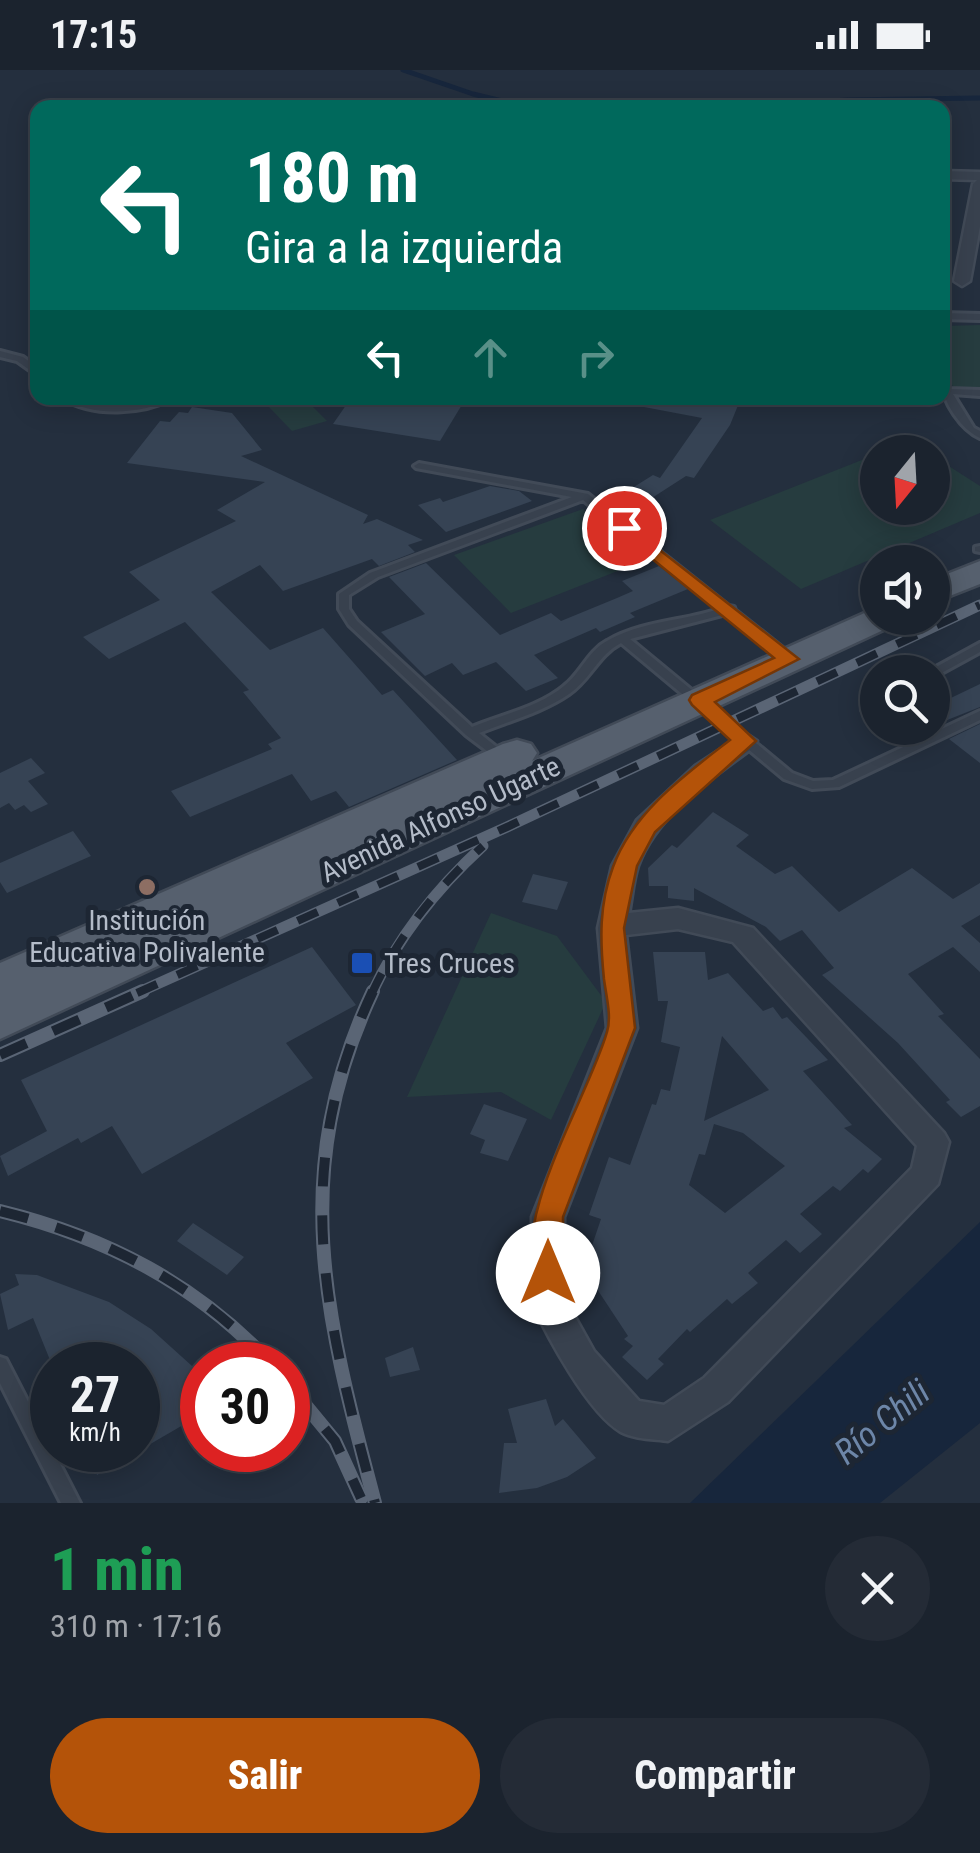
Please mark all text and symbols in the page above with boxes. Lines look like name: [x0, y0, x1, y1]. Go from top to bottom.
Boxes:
text: 17:15: [50, 13, 137, 57]
text: 180 m: [245, 137, 419, 219]
icon: left: [80, 140, 210, 270]
text: Gira a la izquierda: [245, 221, 563, 274]
icon: left: [358, 330, 413, 385]
icon: ahead: [463, 330, 518, 385]
icon: right: [568, 330, 623, 385]
north arrow: [860, 435, 950, 525]
map controls: [860, 435, 950, 745]
pin: [582, 486, 667, 571]
icon: arrive: [597, 501, 652, 556]
button: sound: [860, 545, 950, 635]
button: search: [860, 655, 950, 745]
street label: Avenida Alfonso Ugarte: [315, 750, 565, 889]
marker: Institución Educativa Polivalente: [136, 876, 158, 898]
place label: Institución Educativa Polivalente: [29, 904, 265, 969]
place label: Tres Cruces: [384, 947, 515, 980]
marker: Tres Cruces: [349, 950, 375, 976]
position arrow: [496, 1221, 600, 1325]
speed limit sign: 30: [180, 1342, 310, 1472]
text: 27: [70, 1366, 120, 1424]
water label: Río Chili: [827, 1372, 938, 1473]
text: km/h: [69, 1418, 121, 1447]
text: 1 min: [50, 1534, 184, 1605]
button: close: [825, 1536, 930, 1641]
text: 310 m · 17:16: [50, 1607, 222, 1645]
button: Salir: [50, 1718, 480, 1833]
button: Compartir: [500, 1718, 930, 1833]

